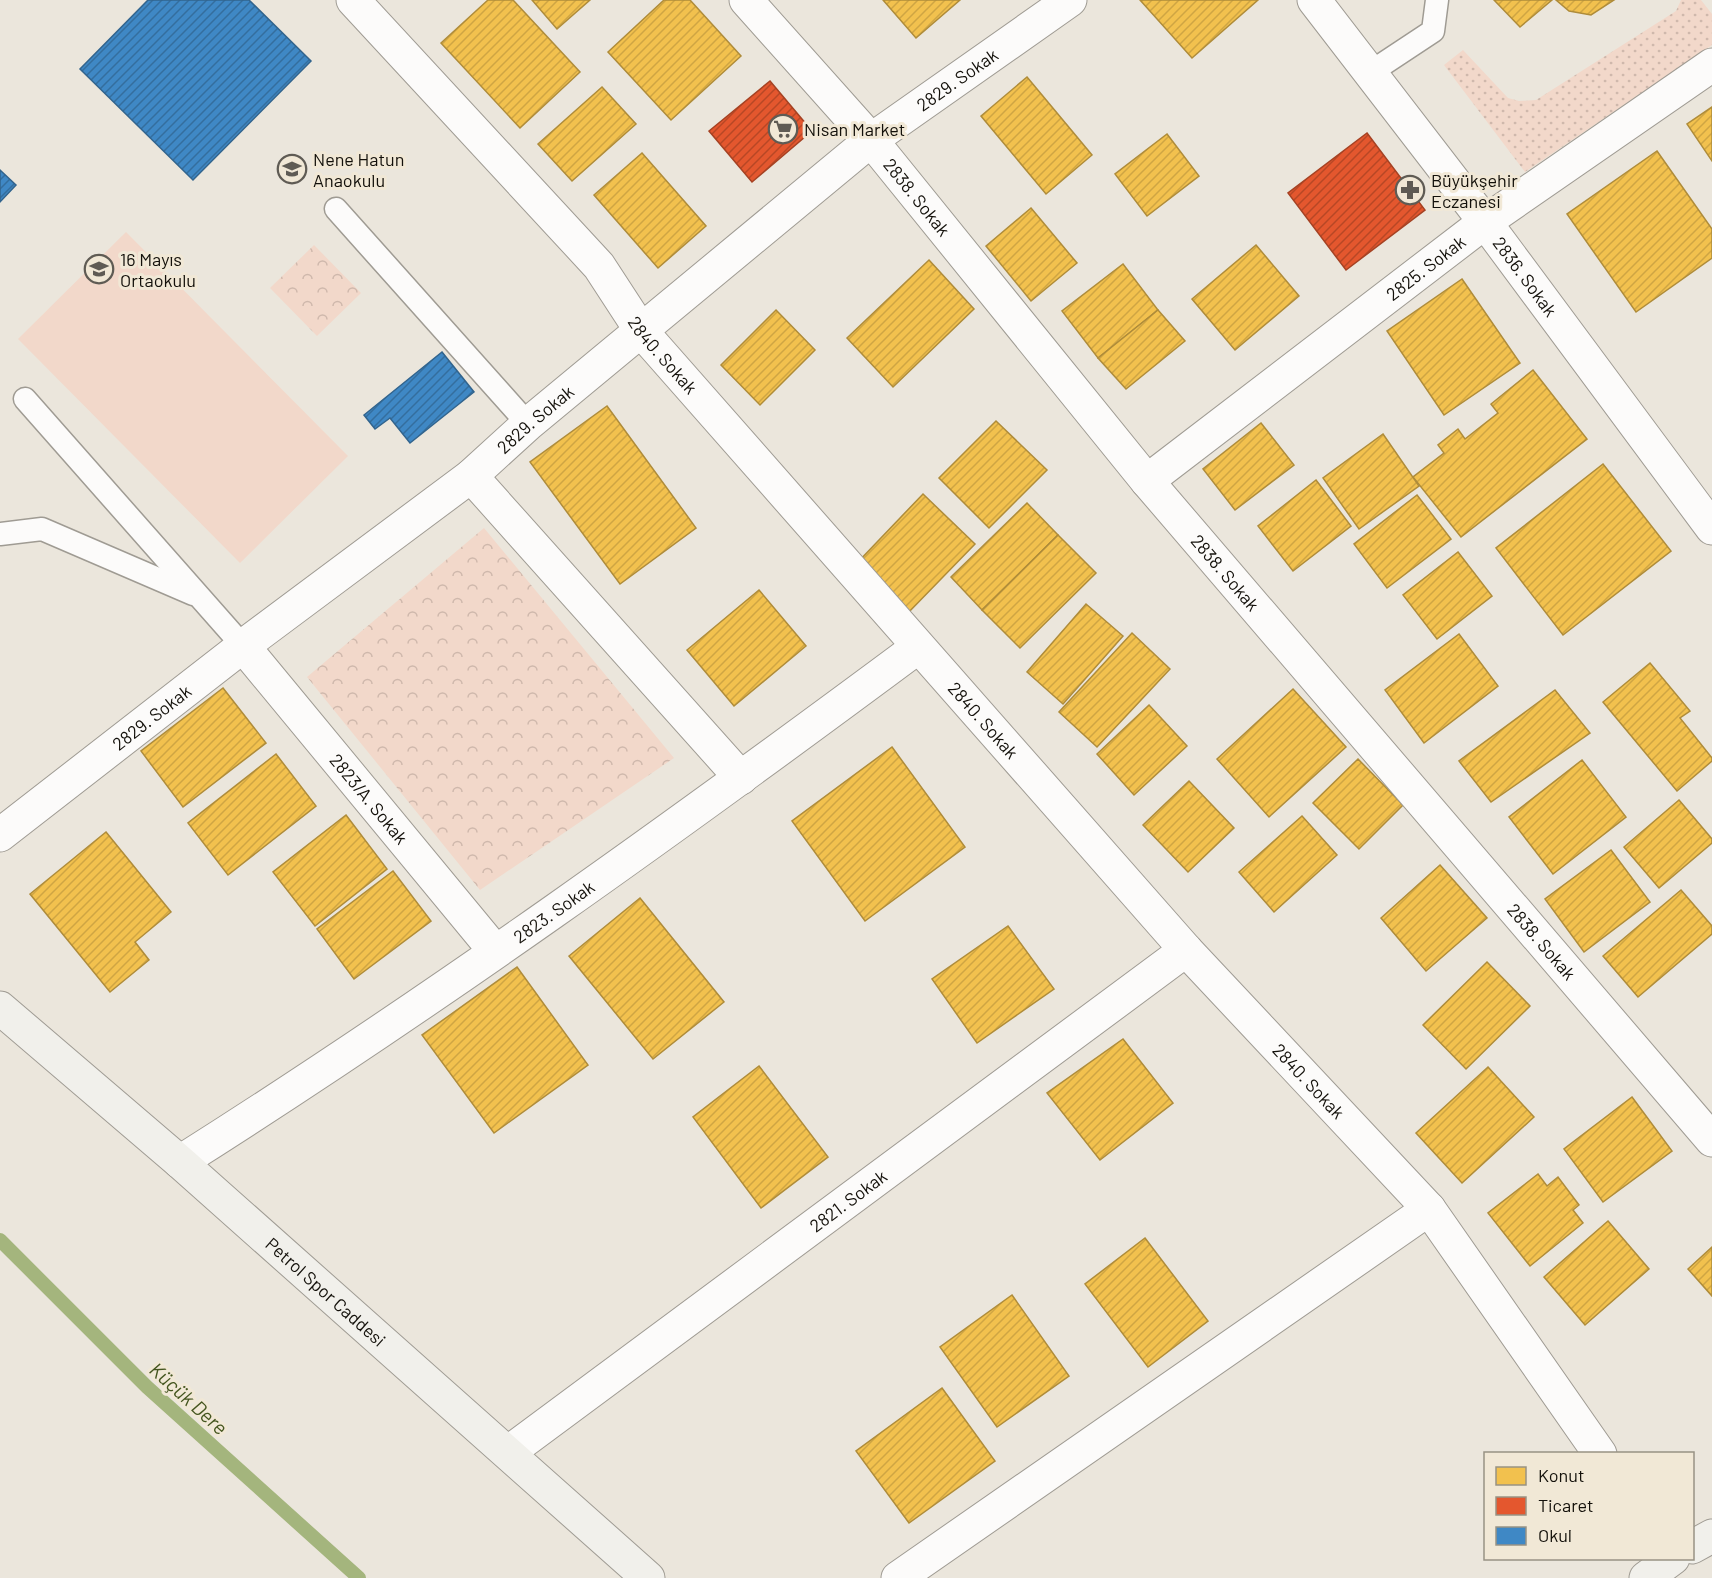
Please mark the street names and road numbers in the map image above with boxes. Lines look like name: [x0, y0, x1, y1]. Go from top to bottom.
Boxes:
street label: 2829. Sokak: [912, 43, 1002, 116]
street label: 2838. Sokak: [879, 154, 955, 240]
street label: 2825. Sokak: [1382, 230, 1470, 305]
street label: 2836. Sokak: [1489, 232, 1562, 321]
street label: 2840. Sokak: [624, 312, 702, 398]
street label: 2829. Sokak: [492, 380, 578, 458]
street label: 2838. Sokak: [1187, 530, 1264, 615]
street label: 2840. Sokak: [944, 677, 1023, 763]
street label: 2829. Sokak: [108, 680, 195, 755]
street label: 2823/A. Sokak: [325, 749, 413, 848]
street label: 2823. Sokak: [509, 875, 598, 947]
street label: 2838. Sokak: [1503, 899, 1581, 984]
street label: 2840. Sokak: [1268, 1039, 1349, 1123]
street label: 2821. Sokak: [805, 1165, 891, 1237]
street label: Petrol Spor Caddesi: [261, 1233, 390, 1351]

